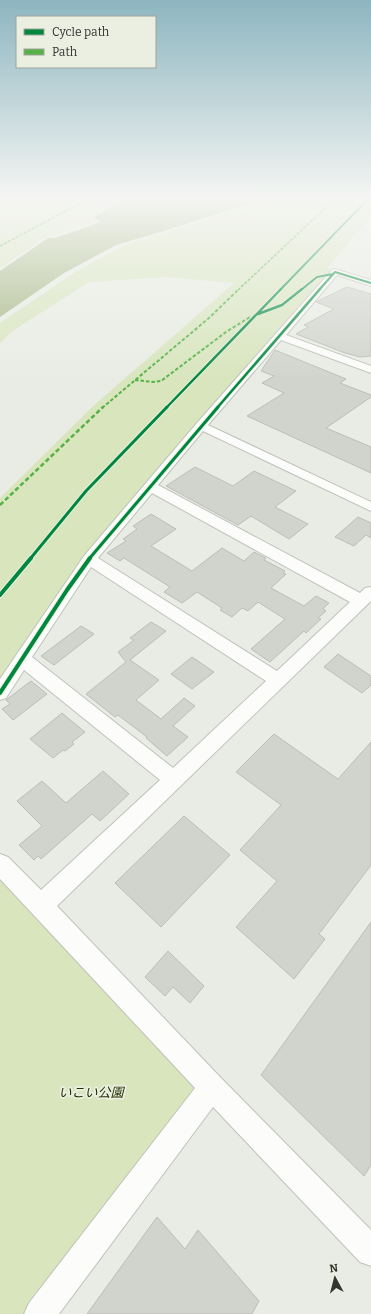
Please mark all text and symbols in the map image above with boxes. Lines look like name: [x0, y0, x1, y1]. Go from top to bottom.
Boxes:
legend: [16, 16, 156, 68]
text: Cycle path: [52, 25, 110, 39]
text: Path: [52, 45, 78, 59]
park label: いこい公園: [58, 1085, 125, 1100]
north arrow: [315, 1258, 355, 1298]
text: N: [329, 1262, 339, 1276]

